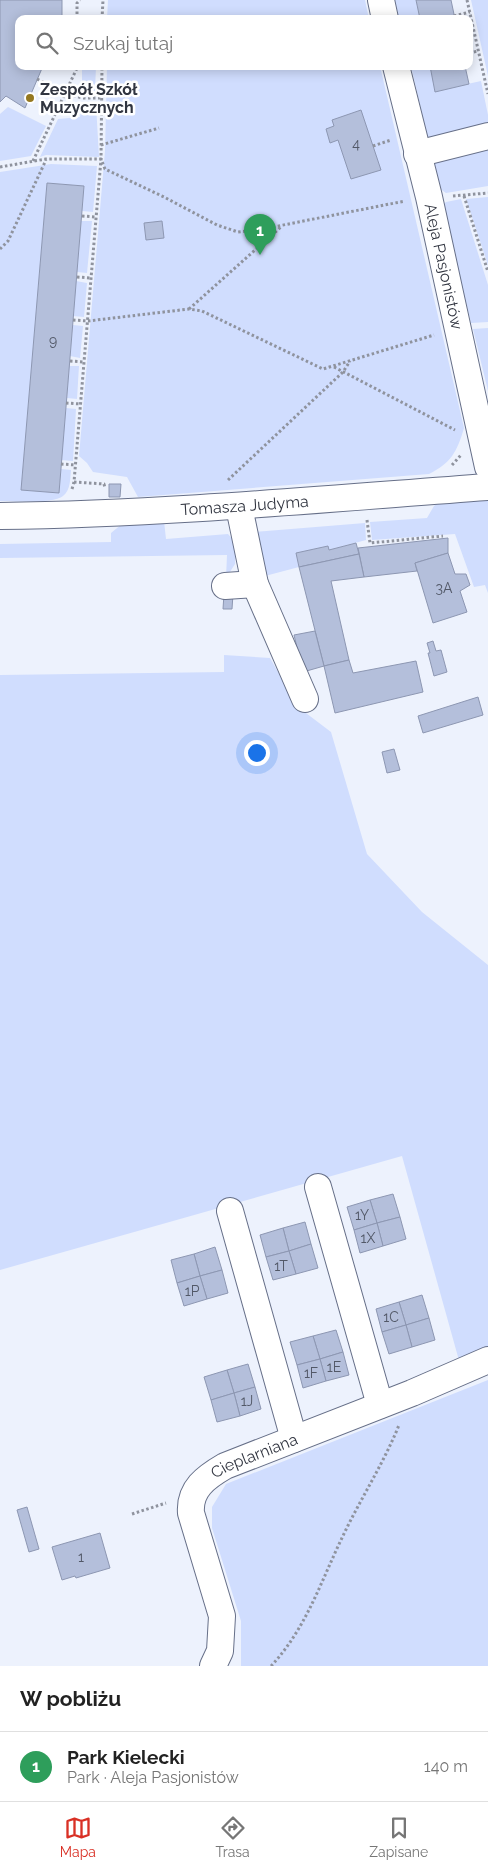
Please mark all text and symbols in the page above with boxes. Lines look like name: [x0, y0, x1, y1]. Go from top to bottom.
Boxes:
search box: [15, 15, 473, 70]
icon: search: [33, 29, 61, 57]
text: Szukaj tutaj: [73, 32, 173, 54]
place label: Zespół Szkół Muzycznych: [40, 80, 138, 117]
marker: Zespół Szkół Muzycznych: [24, 92, 36, 104]
house number: 4: [352, 136, 360, 152]
street label: Aleja Pasjonistów: [421, 202, 467, 331]
pin: 1: [244, 214, 276, 255]
house number: 9: [49, 333, 57, 349]
street label: Tomasza Judyma: [180, 492, 309, 519]
house number: 3A: [436, 580, 453, 596]
your location: [244, 740, 270, 766]
house number: 1Y: [355, 1207, 369, 1223]
house number: 1X: [361, 1230, 376, 1246]
house number: 1T: [274, 1258, 288, 1274]
house number: 1P: [185, 1283, 200, 1299]
house number: 1C: [383, 1309, 399, 1325]
house number: 1E: [327, 1359, 341, 1375]
house number: 1F: [304, 1365, 318, 1381]
house number: 1J: [241, 1393, 253, 1409]
street label: Cieplarniana: [207, 1430, 300, 1482]
house number: 1: [78, 1549, 84, 1565]
text: W pobliżu: [20, 1686, 121, 1711]
text: Park Kielecki: [67, 1746, 185, 1768]
text: 1: [32, 1757, 40, 1776]
text: 140 m: [424, 1757, 468, 1776]
text: Park · Aleja Pasjonistów: [67, 1768, 239, 1787]
tab: Mapa: [60, 1814, 96, 1860]
tab: Trasa: [216, 1814, 250, 1860]
tab: Zapisane: [369, 1814, 428, 1860]

